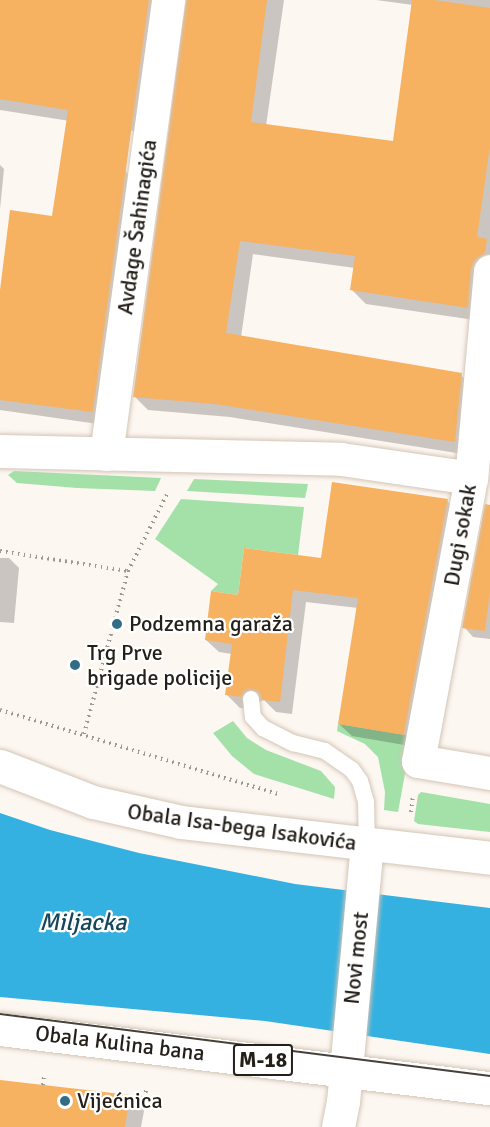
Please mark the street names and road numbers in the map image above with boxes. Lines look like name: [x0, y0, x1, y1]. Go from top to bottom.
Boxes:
street label: Avdage Šahinagića: [112, 138, 162, 316]
street label: Dugi sokak: [438, 482, 482, 588]
street label: Obala Isa-bega Isakovića: [126, 798, 358, 856]
street label: Novi most: [338, 910, 374, 1006]
street label: Obala Kulina bana: [34, 1019, 206, 1067]
road number: M-18: [232, 1042, 294, 1078]

